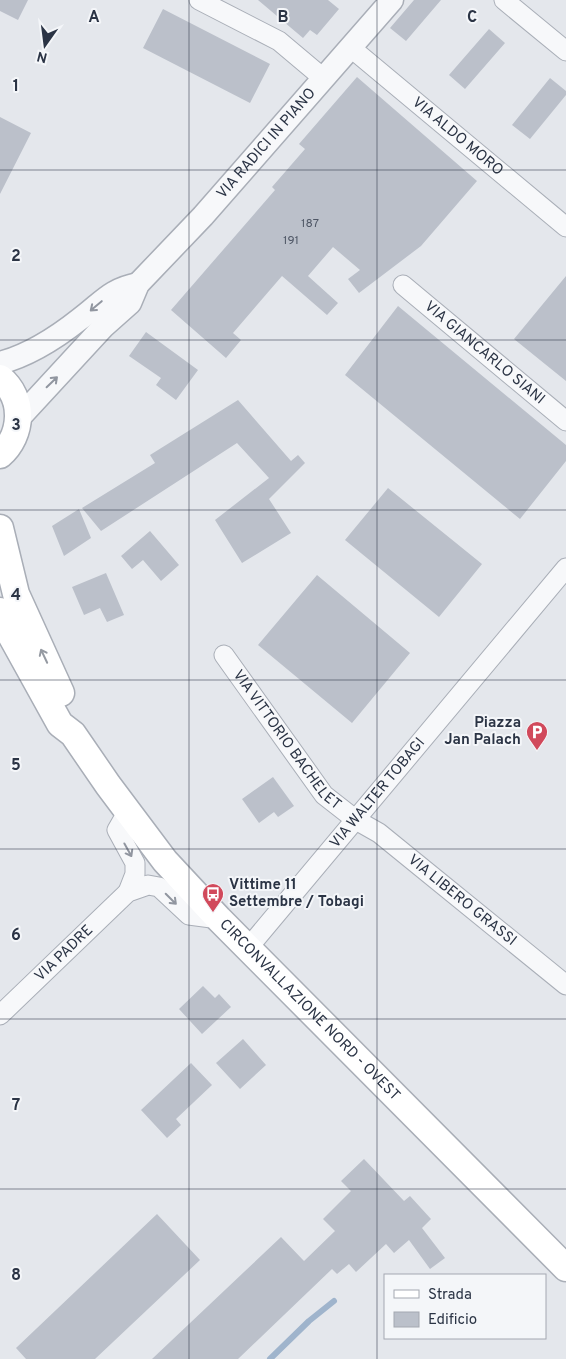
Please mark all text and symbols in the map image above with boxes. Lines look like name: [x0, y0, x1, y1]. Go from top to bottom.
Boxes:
text: A: [88, 8, 100, 28]
text: B: [277, 8, 289, 28]
text: C: [467, 8, 477, 28]
north arrow: [20, 20, 70, 70]
text: N: [35, 47, 49, 66]
text: 1: [13, 77, 19, 97]
street label: VIA RADICI IN PIANO: [213, 84, 320, 203]
street label: VIA ALDO MORO: [408, 93, 507, 180]
house number: 187: [301, 216, 319, 232]
house number: 191: [283, 233, 299, 249]
text: 2: [11, 247, 21, 267]
street label: VIA GIANCARLO SIANI: [420, 297, 549, 409]
one-way arrow: [90, 300, 103, 311]
one-way arrow: [46, 376, 58, 388]
text: 3: [11, 416, 21, 436]
text: 4: [11, 586, 21, 606]
one-way arrow: [38, 649, 48, 664]
street label: VIA VITTORIO BACHELET: [228, 666, 345, 814]
place label: Piazza Jan Palach: [444, 714, 521, 750]
parking icon: Piazza Jan Palach: [525, 720, 549, 751]
street label: VIA WALTER TOBAGI: [326, 734, 429, 852]
text: 5: [11, 756, 21, 776]
one-way arrow: [123, 843, 133, 858]
street label: VIA LIBERO GRASSI: [404, 851, 520, 950]
place label: Vittime 11 Settembre / Tobagi: [229, 876, 364, 912]
bus stop icon: Vittime 11 Settembre / Tobagi: [201, 882, 225, 913]
one-way arrow: [164, 893, 177, 905]
street label: CIRCONVALLAZIONE NORD - OVEST: [215, 915, 404, 1105]
street label: VIA PADRE: [31, 921, 97, 986]
text: 6: [11, 926, 21, 946]
text: 7: [12, 1096, 20, 1116]
text: 8: [11, 1266, 21, 1286]
legend: [384, 1274, 546, 1339]
text: Strada: [428, 1286, 472, 1305]
text: Edificio: [428, 1311, 477, 1330]

